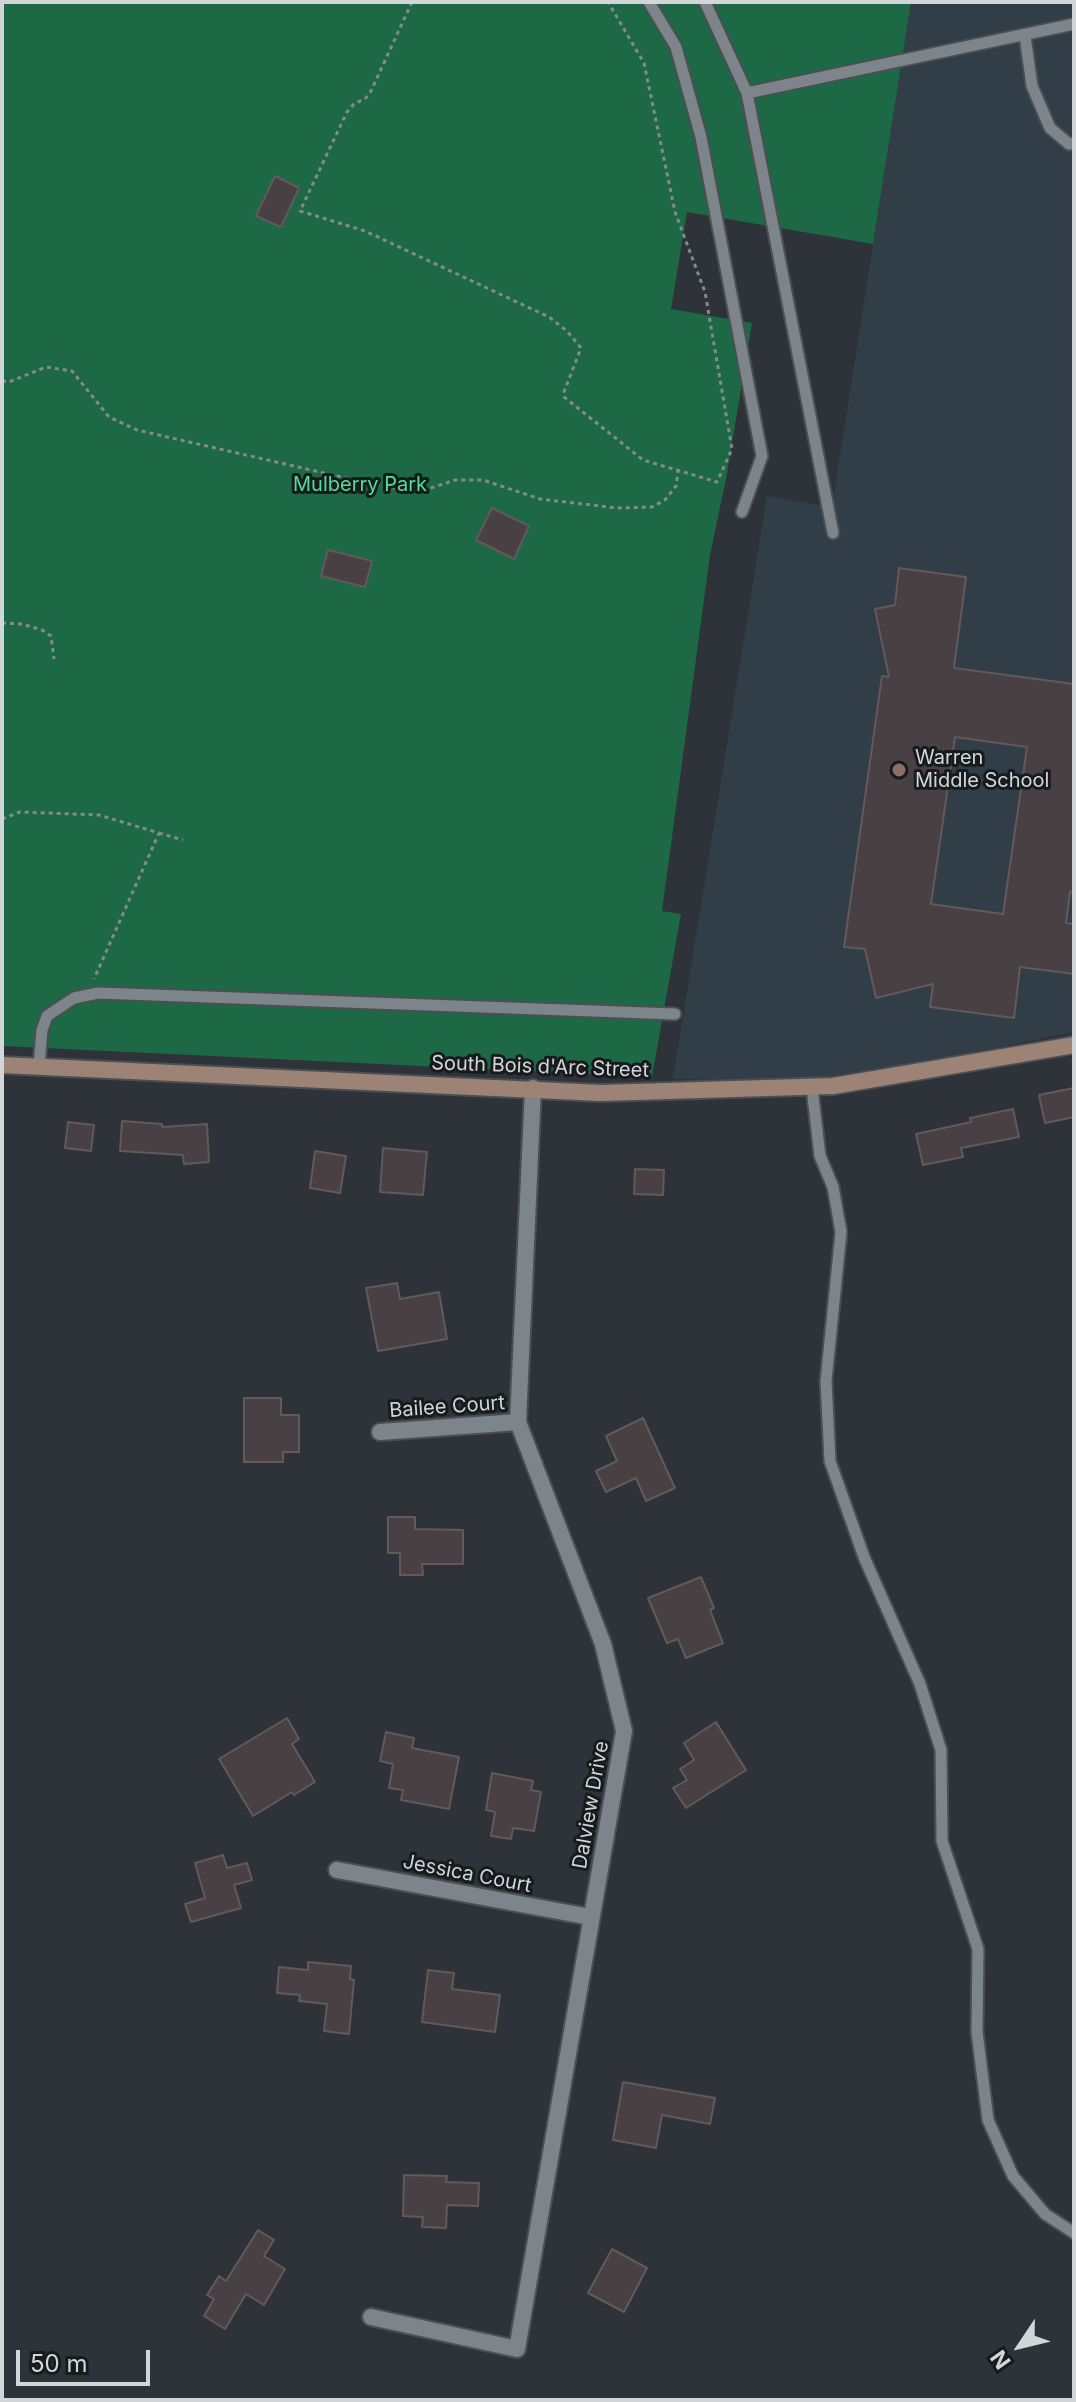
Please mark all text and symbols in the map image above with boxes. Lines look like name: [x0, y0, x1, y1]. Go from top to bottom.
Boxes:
park label: Mulberry Park: [293, 473, 427, 497]
place label: Warren Middle School: [915, 746, 1049, 793]
marker: Warren Middle School: [890, 761, 908, 779]
street label: South Bois d'Arc Street: [431, 1051, 649, 1083]
street label: Bailee Court: [388, 1391, 506, 1423]
street label: Dalview Drive: [568, 1739, 614, 1871]
street label: Jessica Court: [401, 1850, 533, 1898]
north arrow: [980, 2306, 1060, 2386]
scale bar: [20, 2334, 154, 2384]
text: N: [985, 2345, 1016, 2374]
text: 50 m: [30, 2349, 88, 2378]

